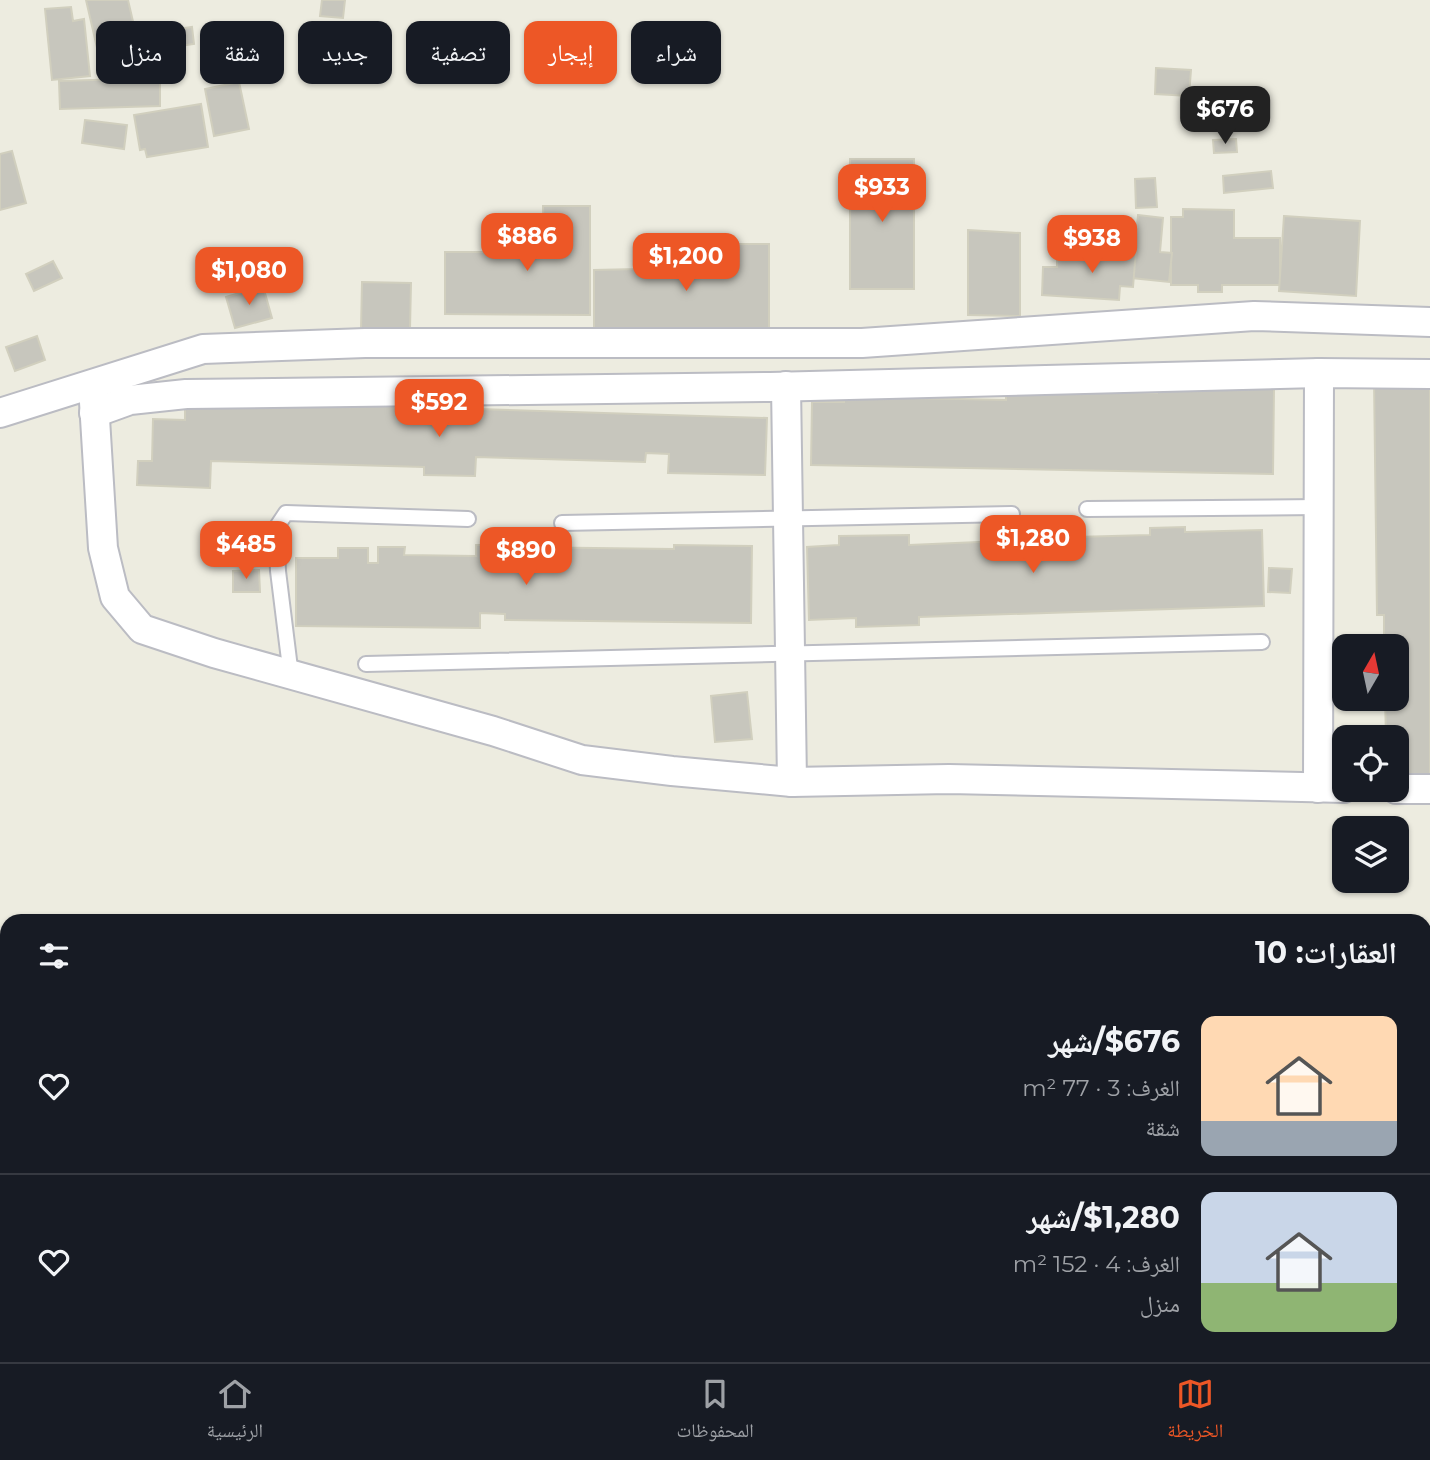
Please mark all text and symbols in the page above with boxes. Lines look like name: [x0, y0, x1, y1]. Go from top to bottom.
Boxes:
chip: منزل: [96, 21, 186, 84]
chip: شقة: [200, 21, 284, 84]
chip: جديد: [298, 21, 392, 84]
chip: تصفية: [406, 21, 510, 84]
chip: إيجار: [524, 21, 617, 84]
chip: شراء: [631, 21, 721, 84]
pin: $676: [1184, 86, 1266, 146]
text: $676: [1196, 95, 1254, 123]
pin: $933: [841, 164, 923, 224]
text: $933: [854, 173, 910, 201]
pin: $886: [486, 214, 568, 273]
pin: $938: [1051, 216, 1133, 275]
text: $886: [497, 222, 557, 250]
text: $938: [1063, 224, 1121, 252]
pin: $1,200: [629, 233, 743, 293]
text: $1,200: [649, 242, 723, 270]
pin: $1,080: [192, 247, 306, 307]
text: $1,080: [211, 256, 287, 284]
pin: $592: [398, 380, 480, 439]
text: $592: [411, 388, 467, 416]
pin: $1,280: [976, 516, 1090, 575]
pin: $485: [205, 522, 287, 581]
text: $1,280: [996, 524, 1070, 552]
pin: $890: [485, 528, 567, 587]
text: $485: [216, 530, 276, 558]
text: $890: [496, 536, 556, 564]
north arrow: [1332, 634, 1409, 710]
map controls: [1332, 634, 1409, 893]
button: locate: [1332, 725, 1409, 802]
button: layers: [1332, 816, 1409, 893]
text: العقارات: 10: [1255, 934, 1397, 971]
icon: filters: [35, 937, 73, 975]
text: $676/شهر: [1048, 1023, 1180, 1060]
icon: home: [1257, 1044, 1341, 1128]
icon: heart: [35, 1067, 73, 1105]
text: الغرف: 3 · 77 m²: [1022, 1074, 1180, 1102]
text: شقة: [1146, 1114, 1180, 1142]
text: $1,280/شهر: [1027, 1199, 1180, 1236]
icon: home: [1257, 1220, 1341, 1304]
icon: heart: [35, 1243, 73, 1281]
text: الغرف: 4 · 152 m²: [1013, 1250, 1180, 1278]
text: منزل: [1140, 1290, 1180, 1318]
tab: الرئيسية: [207, 1375, 263, 1449]
tab: المحفوظات: [677, 1375, 754, 1449]
tab: الخريطة: [1167, 1375, 1223, 1449]

